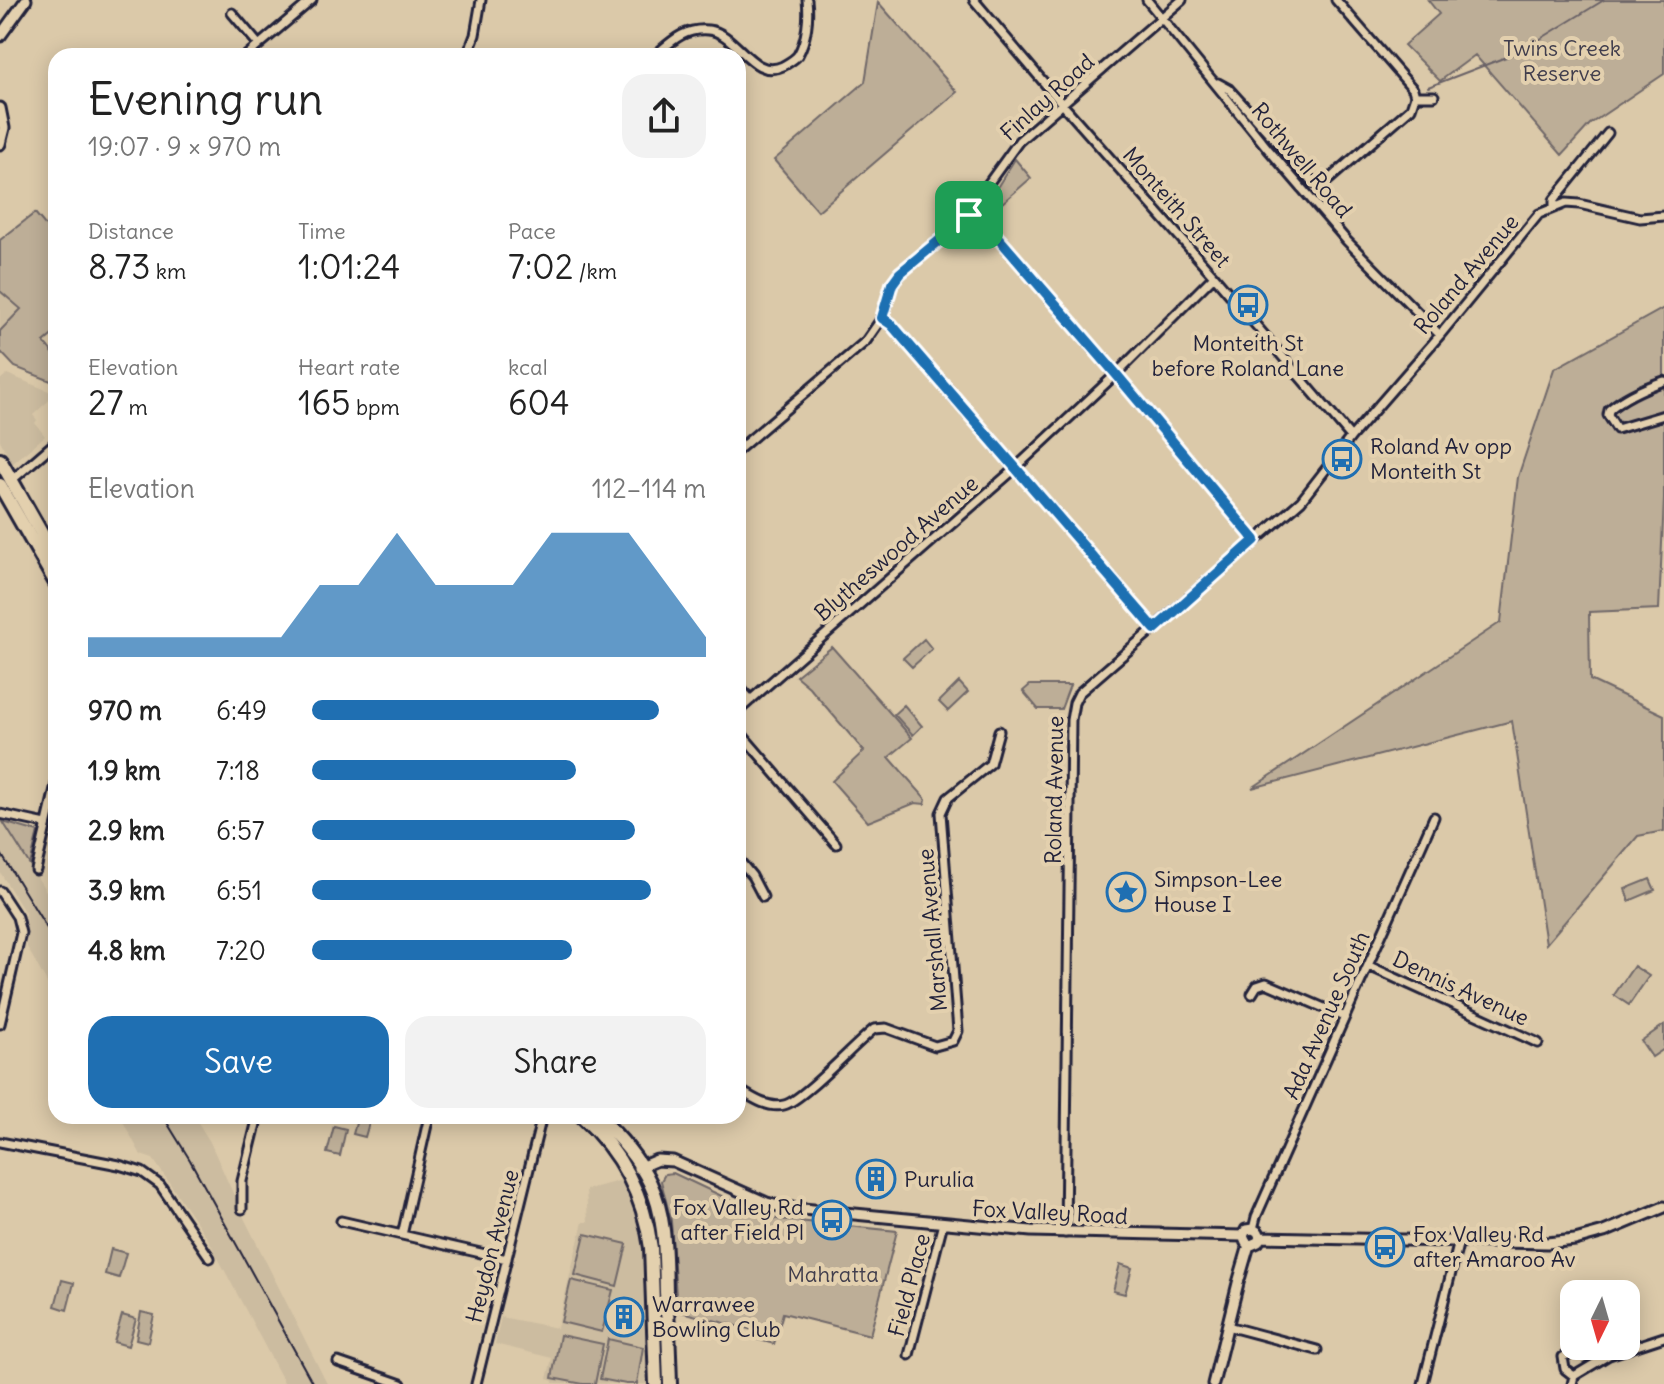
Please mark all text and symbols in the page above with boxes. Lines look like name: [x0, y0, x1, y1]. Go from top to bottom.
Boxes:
park label: Twins Creek Reserve: [1503, 34, 1621, 87]
street label: Finlay Road: [994, 47, 1100, 146]
text: Evening run: [88, 72, 323, 127]
button: share: [622, 74, 706, 158]
street label: Rothwell Road: [1246, 97, 1358, 223]
text: 19:07 · 9 × 970 m: [88, 130, 281, 163]
street label: Monteith Street: [1117, 141, 1237, 273]
pin: [935, 181, 1003, 249]
icon: arrive: [947, 193, 991, 237]
street label: Roland Avenue: [1408, 208, 1524, 340]
text: Distance: [88, 217, 174, 245]
text: Time: [298, 217, 346, 245]
text: Pace: [508, 217, 556, 245]
text: 8.73: [88, 245, 151, 288]
text: 1:01:24: [298, 245, 400, 288]
text: 7:02: [508, 245, 573, 288]
text: km: [151, 257, 186, 285]
text: /km: [573, 257, 617, 285]
bus stop icon: Monteith St before Roland Lane: [1227, 284, 1269, 326]
place label: Monteith St before Roland Lane: [1152, 329, 1344, 382]
text: Elevation: [88, 353, 178, 381]
text: Heart rate: [298, 353, 400, 381]
text: kcal: [508, 353, 548, 381]
text: 27: [88, 381, 123, 424]
text: 165: [298, 381, 351, 424]
text: 604: [508, 381, 570, 424]
text: m: [123, 393, 148, 421]
text: bpm: [351, 393, 400, 421]
place label: Roland Av opp Monteith St: [1370, 432, 1512, 485]
bus stop icon: Roland Av opp Monteith St: [1321, 438, 1363, 480]
street label: Blytheswood Avenue: [808, 469, 984, 627]
text: Elevation: [88, 472, 195, 505]
text: 112–114 m: [592, 472, 706, 505]
text: 970 m: [88, 694, 162, 727]
text: 6:49: [216, 694, 267, 727]
street label: Roland Avenue: [1039, 716, 1069, 864]
text: 1.9 km: [88, 754, 161, 787]
text: 7:18: [216, 754, 260, 787]
text: 2.9 km: [88, 814, 165, 847]
text: 6:57: [216, 814, 265, 847]
street label: Marshall Avenue: [911, 847, 953, 1013]
place label: Simpson-Lee House I: [1154, 865, 1282, 918]
place icon: Simpson-Lee House I: [1105, 871, 1147, 913]
text: 3.9 km: [88, 874, 165, 907]
text: 6:51: [216, 874, 262, 907]
street label: Ada Avenue South: [1276, 926, 1376, 1104]
text: 4.8 km: [88, 934, 166, 967]
text: 7:20: [216, 934, 266, 967]
street label: Dennis Avenue: [1389, 944, 1533, 1032]
button: Save: [88, 1016, 389, 1108]
button: Share: [405, 1016, 706, 1108]
building icon: Purulia: [855, 1158, 897, 1200]
place label: Purulia: [904, 1165, 974, 1193]
street label: Heydon Avenue: [459, 1166, 525, 1326]
place label: Fox Valley Rd after Field Pl: [673, 1193, 804, 1246]
street label: Fox Valley Road: [971, 1194, 1129, 1230]
bus stop icon: Fox Valley Rd after Field Pl: [811, 1199, 853, 1241]
place label: Fox Valley Rd after Amaroo Av: [1413, 1220, 1576, 1273]
bus stop icon: Fox Valley Rd after Amaroo Av: [1364, 1226, 1406, 1268]
street label: Field Place: [882, 1230, 936, 1340]
park label: Mahratta: [787, 1260, 879, 1288]
north arrow: [1560, 1280, 1640, 1360]
map controls: [1560, 1280, 1640, 1360]
place label: Warrawee Bowling Club: [652, 1290, 781, 1343]
building icon: Warrawee Bowling Club: [603, 1296, 645, 1338]

